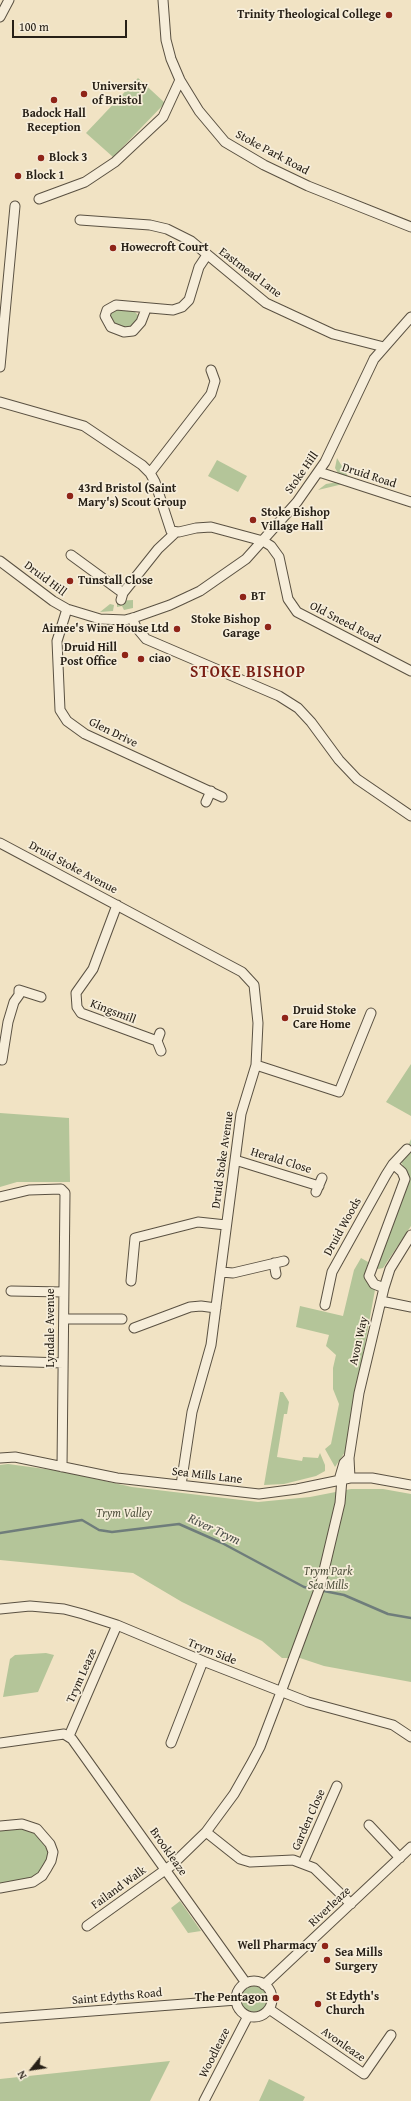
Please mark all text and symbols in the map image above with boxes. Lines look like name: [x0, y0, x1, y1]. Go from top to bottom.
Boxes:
place label: Trinity Theological College: [237, 8, 381, 22]
marker: Trinity Theological College: [384, 10, 394, 20]
scale bar: [14, 12, 129, 38]
text: 100 m: [19, 18, 49, 35]
place label: University of Bristol: [92, 80, 148, 108]
marker: University of Bristol: [79, 89, 89, 99]
marker: Badock Hall Reception: [49, 95, 59, 105]
place label: Badock Hall Reception: [22, 107, 86, 135]
street label: Stoke Park Road: [233, 128, 311, 178]
place label: Block 3: [49, 151, 88, 165]
marker: Block 3: [36, 153, 46, 163]
place label: Block 1: [26, 169, 65, 183]
marker: Block 1: [13, 171, 23, 181]
place label: Howecroft Court: [121, 241, 209, 255]
marker: Howecroft Court: [108, 243, 118, 253]
street label: Eastmead Lane: [216, 245, 284, 301]
street label: Stoke Hill: [282, 449, 322, 497]
street label: Druid Road: [340, 460, 398, 492]
place label: 43rd Bristol (Saint Mary's) Scout Group: [78, 482, 186, 510]
marker: 43rd Bristol (Saint Mary's) Scout Group: [65, 491, 75, 501]
place label: Stoke Bishop Village Hall: [261, 506, 330, 534]
marker: Stoke Bishop Village Hall: [248, 515, 258, 525]
street label: Druid Hill: [21, 558, 69, 600]
place label: Tunstall Close: [78, 574, 153, 588]
marker: Tunstall Close: [65, 576, 75, 586]
place label: BT: [251, 590, 265, 604]
marker: BT: [238, 592, 248, 602]
street label: Old Sneed Road: [307, 599, 383, 647]
place label: Stoke Bishop Garage: [191, 613, 260, 641]
place label: Aimee's Wine House Ltd: [42, 622, 169, 636]
marker: Stoke Bishop Garage: [263, 622, 273, 632]
marker: Aimee's Wine House Ltd: [172, 624, 182, 634]
place label: Druid Hill Post Office: [60, 641, 117, 669]
marker: Druid Hill Post Office: [120, 650, 130, 660]
place label: ciao: [149, 652, 171, 666]
marker: ciao: [136, 654, 146, 664]
district label: STOKE BISHOP: [190, 663, 306, 683]
street label: Glen Drive: [86, 715, 140, 751]
street label: Druid Stoke Avenue: [26, 839, 120, 897]
street label: Kingsmill: [88, 997, 138, 1027]
place label: Druid Stoke Care Home: [293, 1004, 356, 1032]
marker: Druid Stoke Care Home: [280, 1013, 290, 1023]
street label: Druid Stoke Avenue: [209, 1110, 237, 1210]
street label: Herald Close: [249, 1145, 313, 1177]
street label: Druid Woods: [321, 1195, 365, 1259]
street label: Lyndale Avenue: [44, 1288, 58, 1368]
street label: Avon Way: [346, 1315, 372, 1367]
street label: Sea Mills Lane: [171, 1465, 243, 1487]
park label: Trym Valley: [96, 1507, 152, 1521]
water label: River Trym: [185, 1511, 243, 1549]
park label: Trym Park Sea Mills: [304, 1565, 352, 1593]
street label: Trym Side: [185, 1636, 239, 1668]
street label: Trym Leaze: [64, 1647, 100, 1705]
street label: Garden Close: [289, 1787, 329, 1853]
street label: Brookleaze: [146, 1825, 190, 1879]
street label: Failand Walk: [89, 1863, 149, 1913]
street label: Riverleaze: [306, 1884, 354, 1930]
place label: Well Pharmacy: [237, 1939, 317, 1953]
marker: Well Pharmacy: [320, 1941, 330, 1951]
place label: Sea Mills Surgery: [335, 1946, 383, 1974]
marker: Sea Mills Surgery: [322, 1955, 332, 1965]
street label: Saint Edyths Road: [71, 1986, 163, 2008]
place label: St Edyth's Church: [326, 1990, 379, 2018]
place label: The Pentagon: [195, 1991, 268, 2005]
marker: The Pentagon: [271, 1993, 281, 2003]
marker: St Edyth's Church: [313, 1999, 323, 2009]
street label: Avonleaze: [318, 2025, 368, 2065]
street label: Woodleaze: [196, 2026, 234, 2080]
north arrow: [12, 2049, 52, 2089]
text: N: [13, 2068, 30, 2082]

